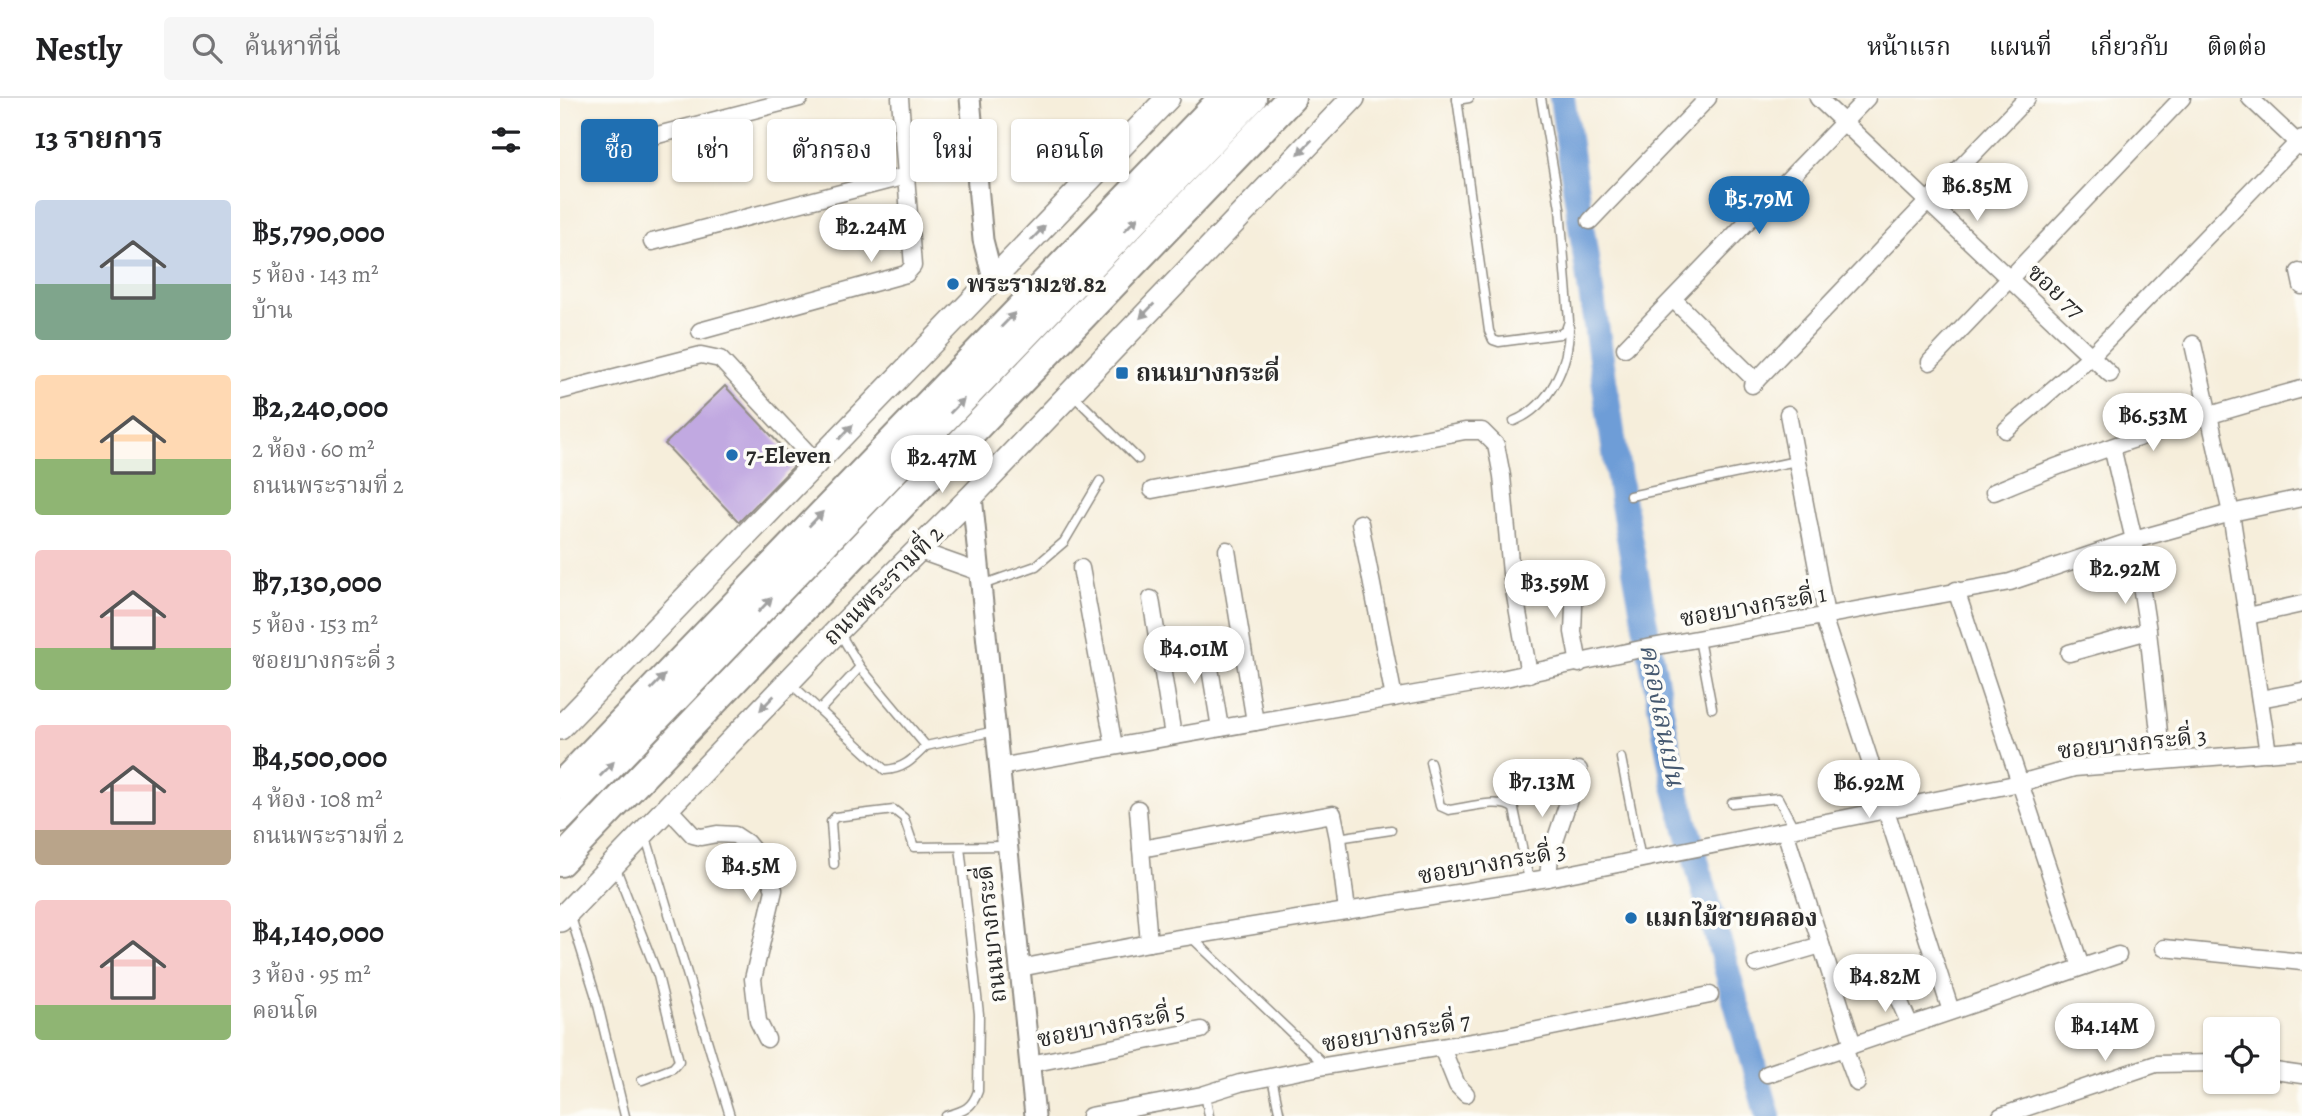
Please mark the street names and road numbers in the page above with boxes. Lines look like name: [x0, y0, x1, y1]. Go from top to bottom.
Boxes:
street label: ซอย 77: [2020, 256, 2092, 326]
street label: ถนนพระรามที่ 2: [814, 516, 950, 652]
street label: ซอยบางกระดี่ 1: [1677, 575, 1829, 635]
street label: ซอยบางกระดี่ 3: [2056, 717, 2208, 767]
street label: ซอยบางกระดี่ 3: [1415, 832, 1569, 892]
street label: ถนนบางกระดี่: [966, 863, 1014, 1005]
street label: ซอยบางกระดี่ 5: [1034, 993, 1188, 1055]
street label: ซอยบางกระดี่ 7: [1319, 1002, 1473, 1060]

